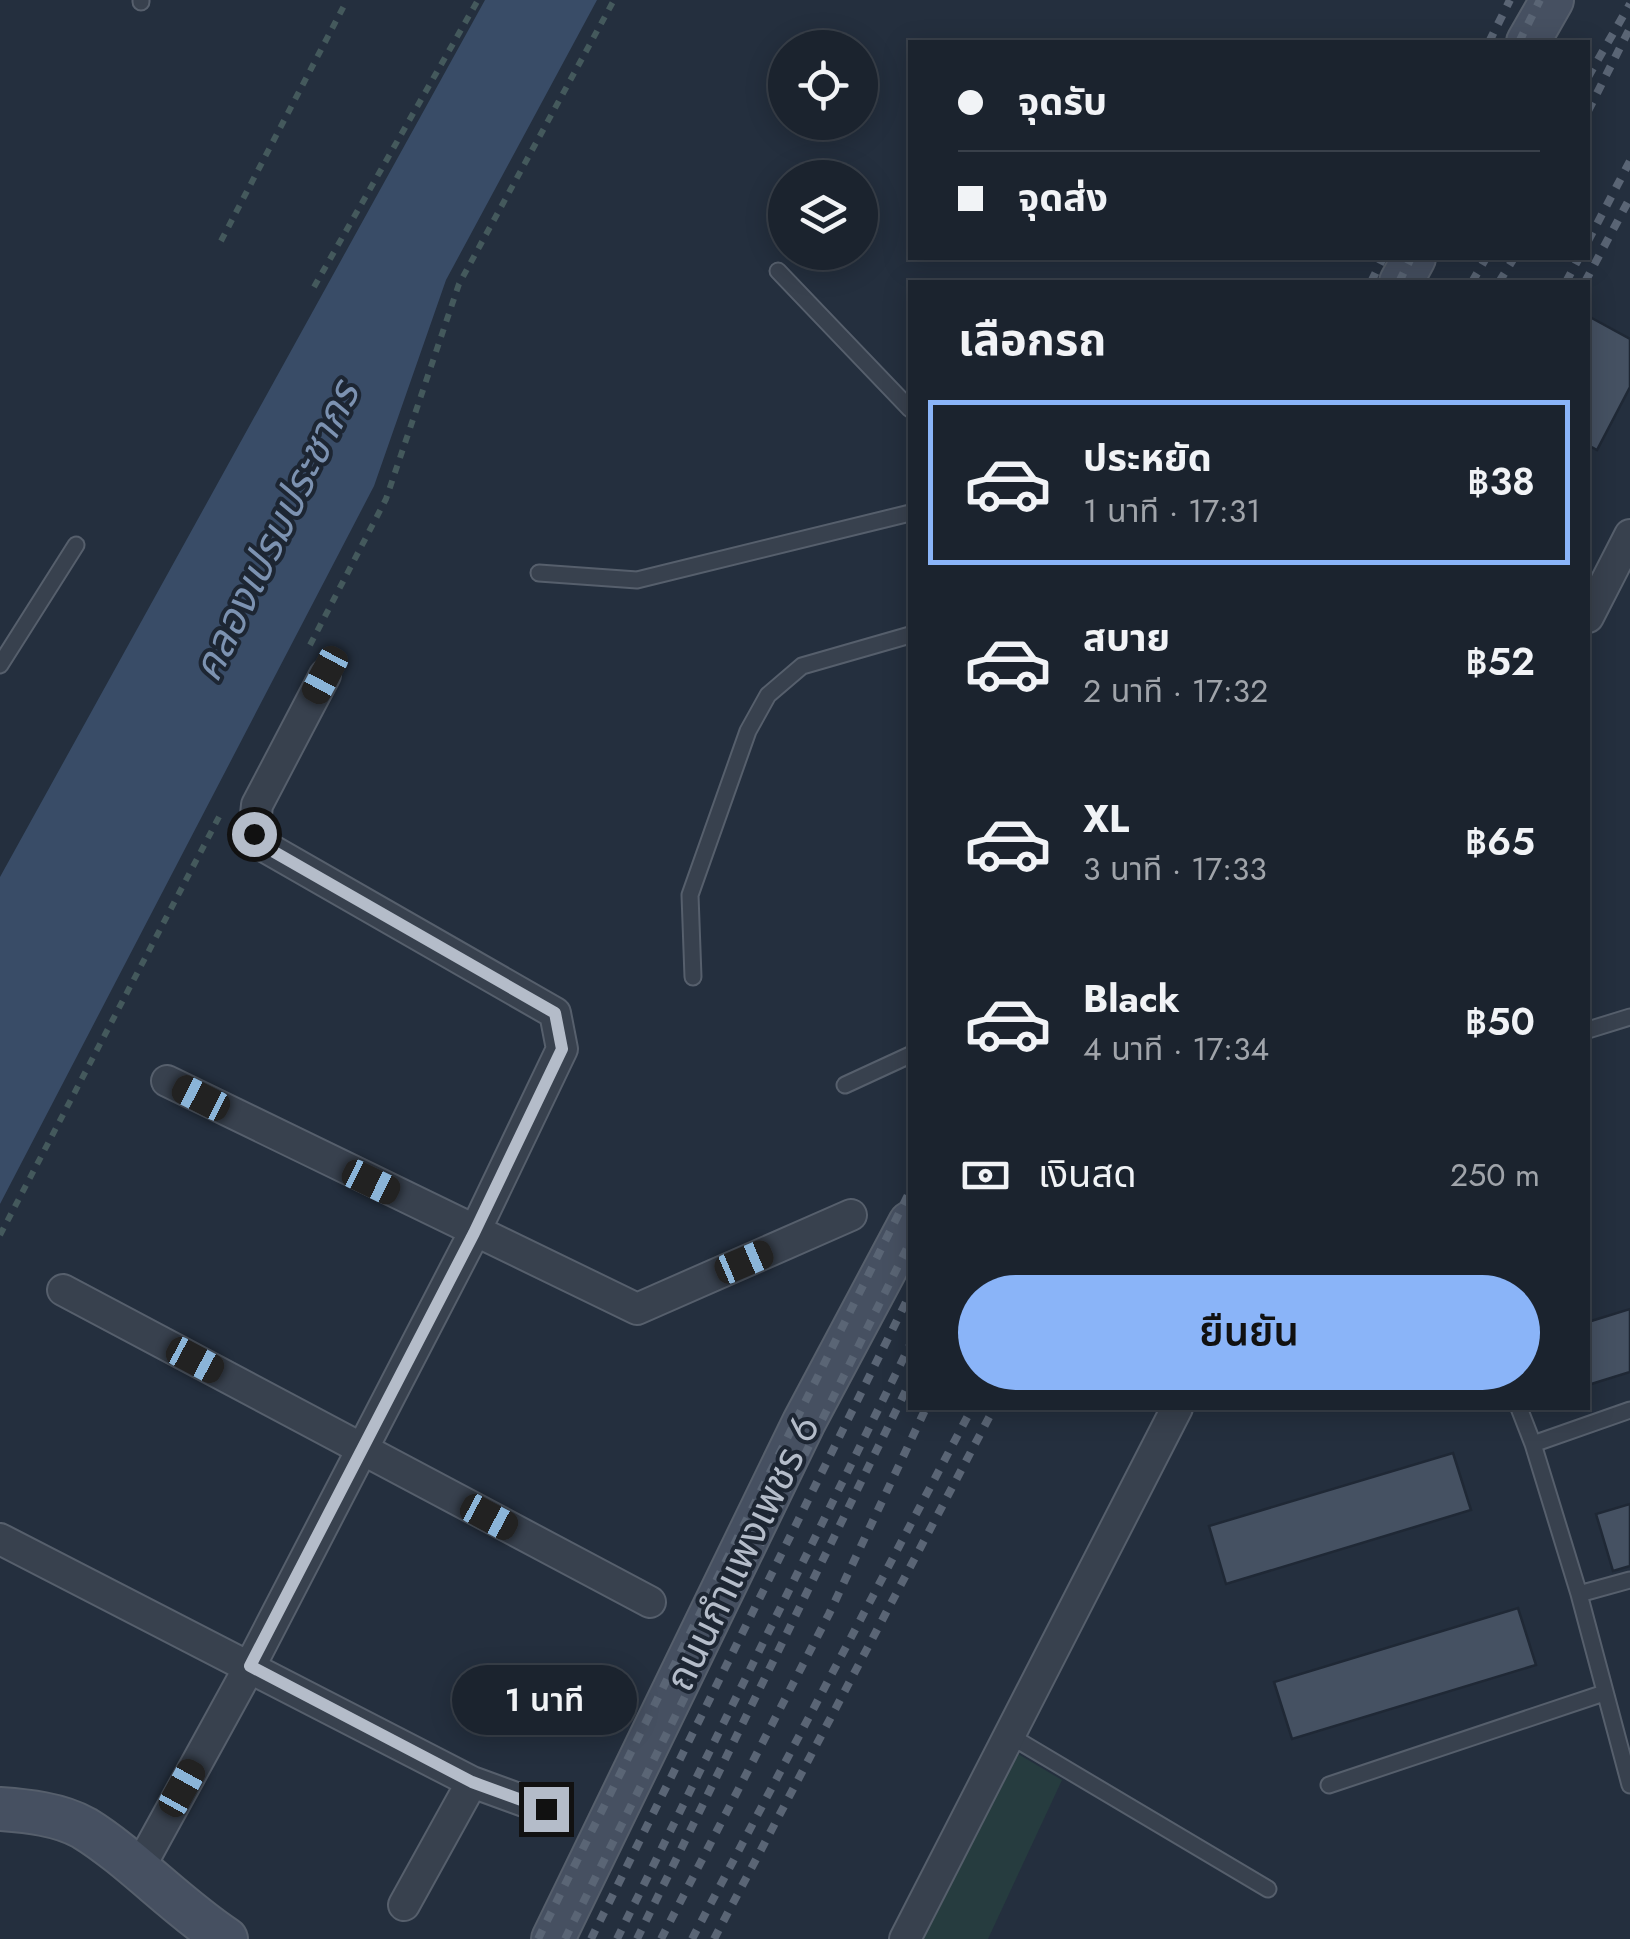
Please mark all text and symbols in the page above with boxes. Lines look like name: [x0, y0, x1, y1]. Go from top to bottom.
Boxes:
map controls: [768, 30, 878, 270]
button: locate: [768, 30, 878, 140]
text: จุดรับ: [1018, 74, 1107, 129]
button: layers: [768, 160, 878, 270]
text: จุดส่ง: [1018, 170, 1108, 225]
text: เลือกรถ: [958, 307, 1106, 372]
water label: คลองเปรมประชากร: [177, 368, 376, 691]
text: ประหยัด: [1083, 430, 1212, 485]
icon: car: [963, 438, 1053, 528]
text: ฿38: [1467, 454, 1535, 509]
text: 1 นาที · 17:31: [1083, 488, 1261, 534]
text: สบาย: [1083, 610, 1170, 665]
icon: car: [963, 618, 1053, 708]
text: ฿52: [1465, 634, 1535, 689]
car: [298, 641, 352, 709]
text: 2 นาที · 17:32: [1083, 668, 1268, 714]
text: XL: [1083, 791, 1129, 846]
icon: car: [963, 798, 1053, 888]
route start: [232, 812, 277, 857]
text: ฿65: [1465, 814, 1535, 869]
text: 3 นาที · 17:33: [1083, 846, 1267, 892]
text: Black: [1083, 971, 1180, 1026]
icon: car: [963, 978, 1053, 1068]
text: ฿50: [1465, 994, 1535, 1049]
text: 4 นาที · 17:34: [1083, 1026, 1269, 1072]
car: [167, 1071, 235, 1125]
text: เงินสด: [1038, 1146, 1137, 1201]
icon: cash: [958, 1148, 1013, 1203]
text: 250 m: [1450, 1152, 1540, 1198]
car: [337, 1155, 405, 1209]
car: [711, 1236, 777, 1288]
button: ยืนยัน: [958, 1275, 1540, 1390]
car: [161, 1333, 229, 1387]
street label: ถนนกำแพงเพชร 6: [650, 1405, 834, 1701]
car: [455, 1490, 523, 1544]
callout: 1 นาที: [454, 1664, 638, 1734]
text: 1 นาที: [505, 1677, 584, 1723]
car: [154, 1754, 210, 1822]
route end: [524, 1787, 569, 1832]

